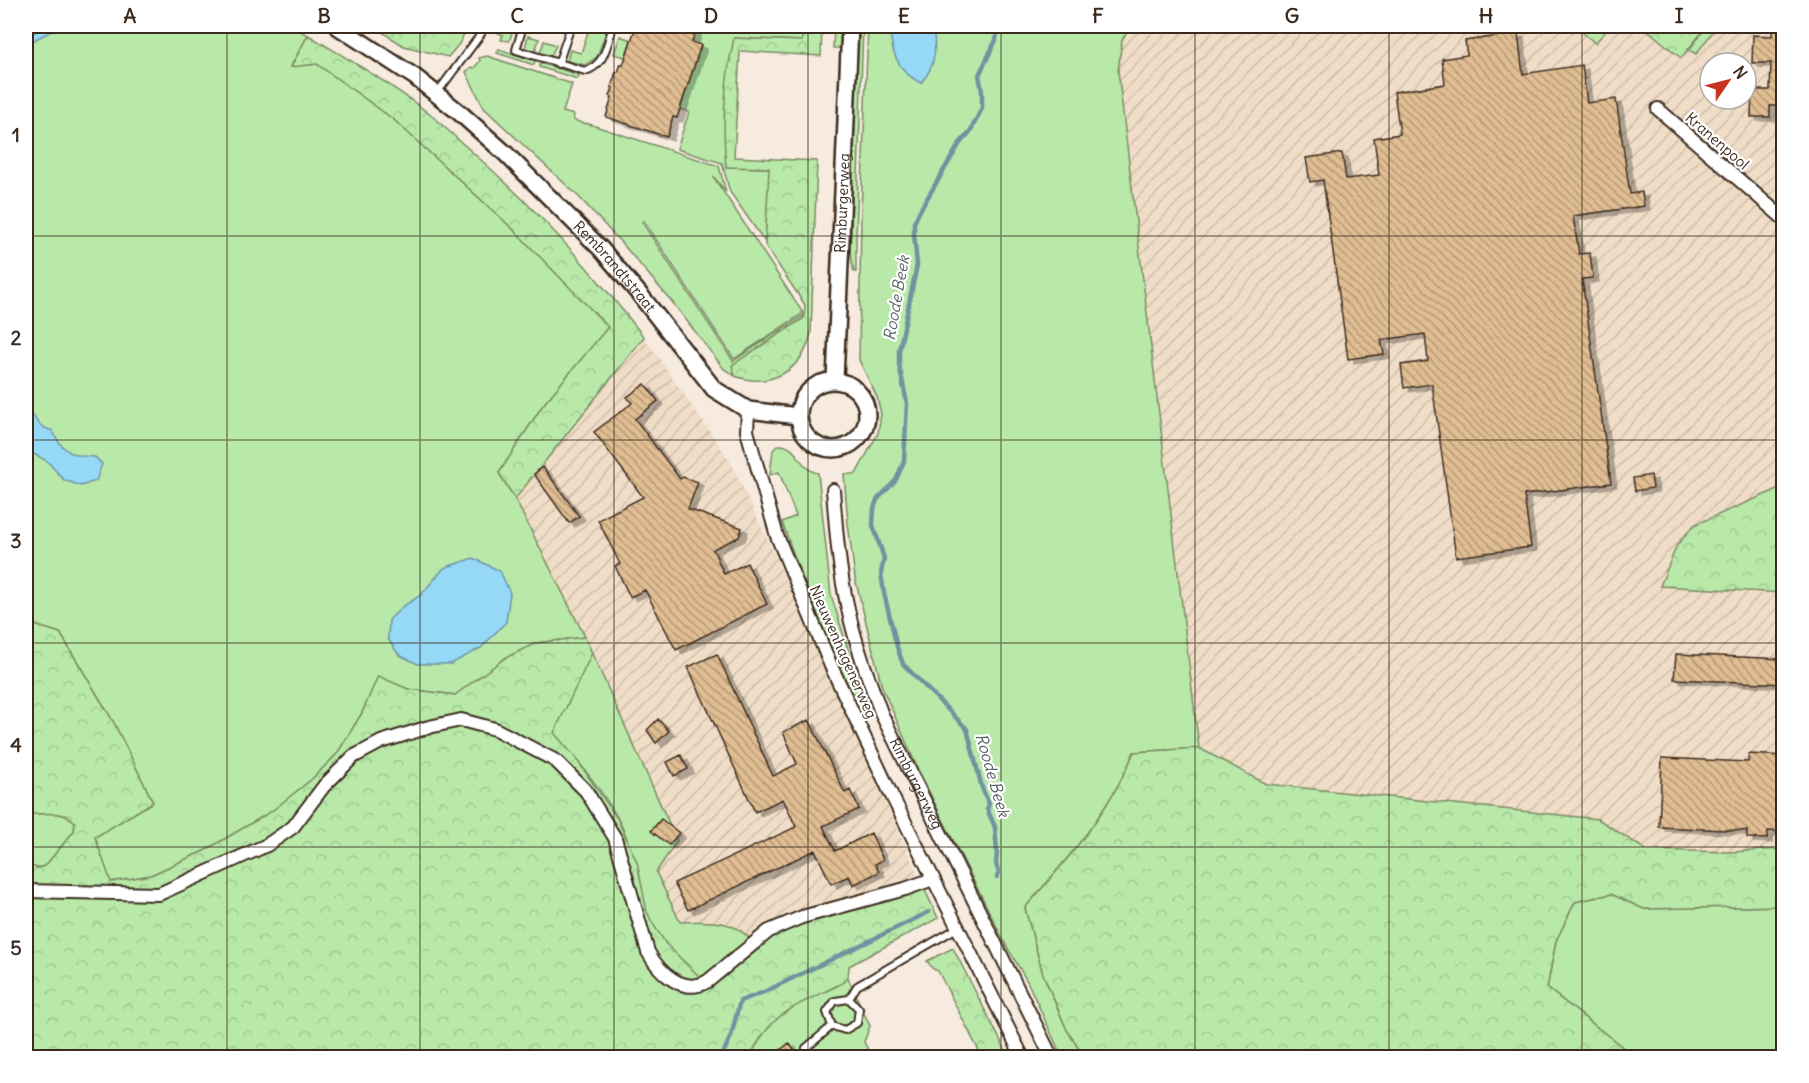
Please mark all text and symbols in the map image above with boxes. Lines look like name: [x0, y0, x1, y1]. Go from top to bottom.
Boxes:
text: A: [124, 3, 137, 28]
text: B: [317, 3, 331, 28]
text: C: [510, 3, 524, 28]
text: D: [704, 3, 718, 28]
text: E: [898, 3, 910, 28]
text: F: [1092, 3, 1104, 28]
text: G: [1285, 3, 1299, 28]
text: H: [1479, 3, 1493, 28]
text: I: [1675, 3, 1684, 28]
north arrow: [1698, 51, 1758, 111]
text: N: [1729, 62, 1752, 83]
street label: Kranenpool: [1682, 108, 1753, 173]
text: 1: [12, 122, 20, 147]
street label: Rimburgerweg: [830, 153, 854, 253]
street label: Rembrandtstraat: [569, 217, 660, 316]
water label: Roode Beek: [879, 252, 914, 342]
text: 2: [11, 325, 22, 350]
text: 3: [10, 528, 22, 553]
street label: Nieuwenhagenerweg: [806, 582, 881, 721]
water label: Roode Beek: [972, 731, 1015, 821]
text: 4: [10, 732, 22, 757]
street label: Rimburgerweg: [886, 734, 947, 832]
text: 5: [10, 935, 22, 960]

